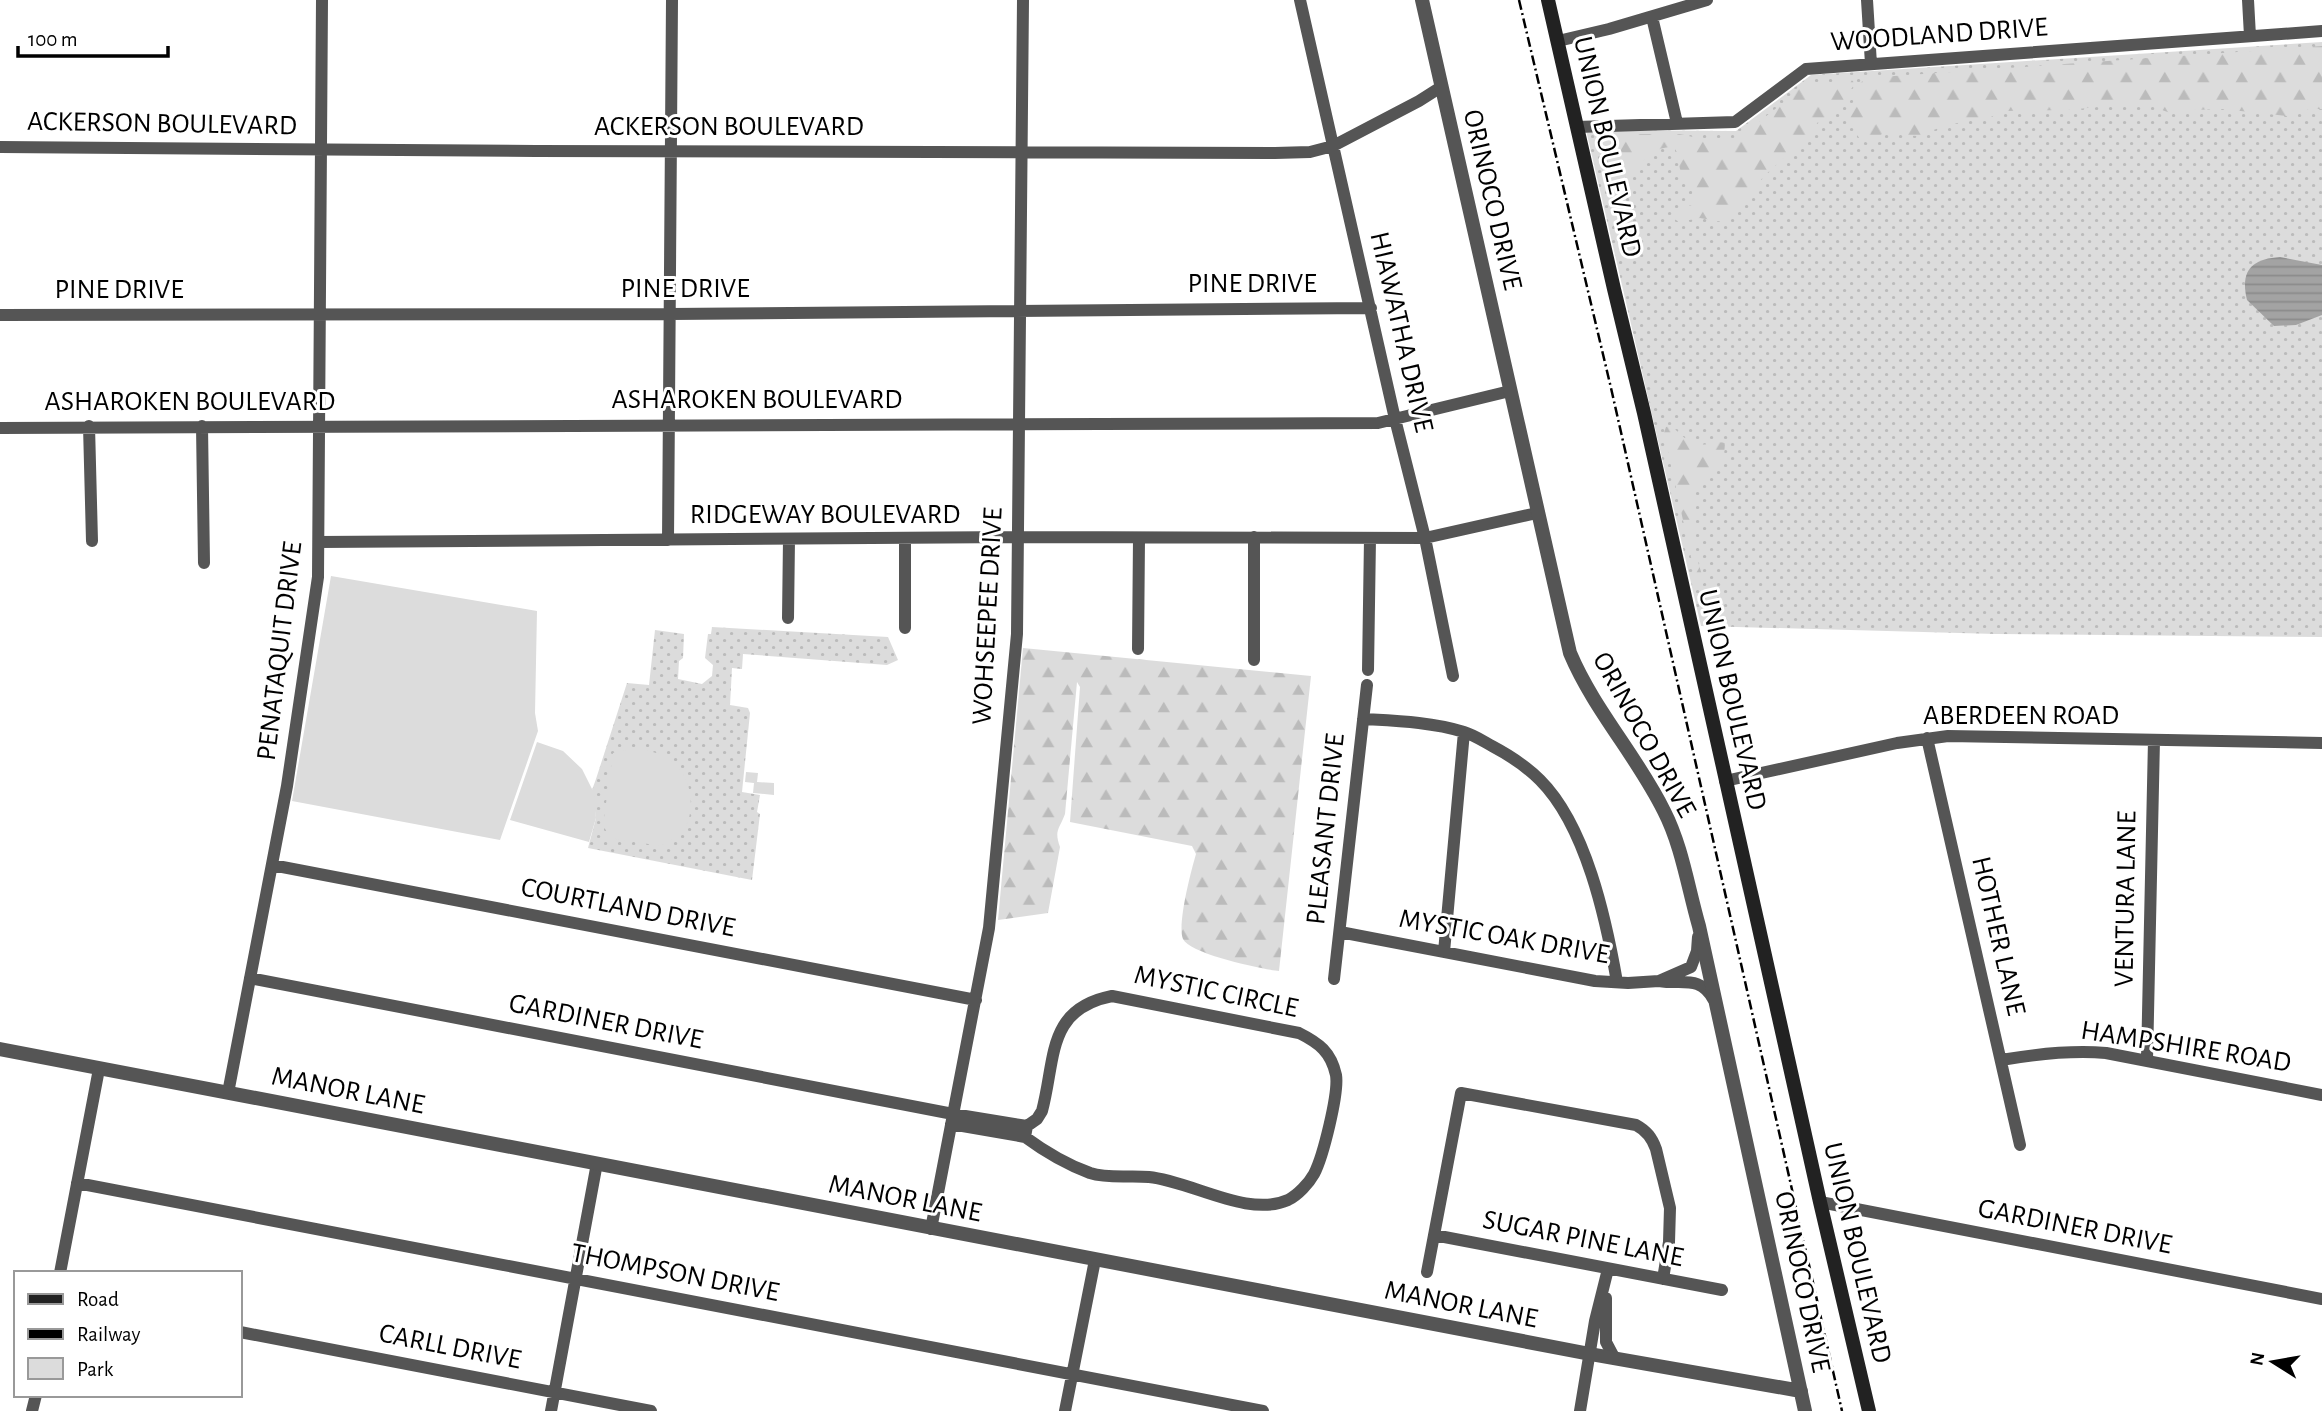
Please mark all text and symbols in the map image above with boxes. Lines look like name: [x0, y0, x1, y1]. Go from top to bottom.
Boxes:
street label: WOODLAND DRIVE: [1829, 13, 2049, 57]
scale bar: [18, 14, 168, 58]
text: 100 m: [28, 29, 78, 50]
street label: UNION BOULEVARD: [1568, 34, 1646, 260]
street label: ORINOCO DRIVE: [1458, 107, 1526, 293]
street label: ACKERSON BOULEVARD: [27, 108, 297, 140]
street label: ACKERSON BOULEVARD: [594, 113, 864, 141]
street label: HIAWATHA DRIVE: [1364, 229, 1438, 435]
street label: PINE DRIVE: [1187, 270, 1317, 298]
street label: PINE DRIVE: [620, 275, 750, 303]
street label: PINE DRIVE: [54, 276, 184, 304]
street label: ASHAROKEN BOULEVARD: [612, 386, 902, 414]
street label: ASHAROKEN BOULEVARD: [45, 388, 335, 416]
street label: RIDGEWAY BOULEVARD: [690, 501, 960, 529]
street label: WOHSEEPEE DRIVE: [968, 507, 1008, 725]
street label: PENATAQUIT DRIVE: [253, 540, 307, 762]
street label: UNION BOULEVARD: [1693, 587, 1771, 813]
street label: ORINOCO DRIVE: [1587, 648, 1701, 822]
street label: ABERDEEN ROAD: [1923, 702, 2119, 730]
street label: PLEASANT DRIVE: [1302, 732, 1350, 926]
street label: VENTURA LANE: [2110, 811, 2142, 987]
street label: HOTHER LANE: [1966, 854, 2030, 1018]
street label: COURTLAND DRIVE: [518, 873, 738, 943]
street label: MYSTIC OAK DRIVE: [1397, 905, 1611, 969]
street label: MYSTIC CIRCLE: [1132, 961, 1300, 1023]
street label: GARDINER DRIVE: [507, 989, 705, 1055]
street label: HAMPSHIRE ROAD: [2079, 1017, 2293, 1077]
street label: MANOR LANE: [269, 1062, 427, 1120]
street label: UNION BOULEVARD: [1818, 1140, 1896, 1366]
street label: MANOR LANE: [826, 1170, 984, 1228]
street label: ORINOCO DRIVE: [1769, 1189, 1835, 1375]
street label: GARDINER DRIVE: [1976, 1194, 2174, 1260]
street label: SUGAR PINE LANE: [1480, 1206, 1686, 1272]
street label: THOMPSON DRIVE: [569, 1239, 781, 1307]
legend: [14, 1271, 242, 1397]
street label: MANOR LANE: [1382, 1276, 1540, 1334]
text: Road: [77, 1289, 119, 1310]
street label: CARLL DRIVE: [377, 1320, 523, 1374]
text: Railway: [77, 1324, 140, 1345]
north arrow: [2238, 1327, 2308, 1397]
text: N: [2247, 1351, 2268, 1367]
text: Park: [77, 1359, 114, 1380]

